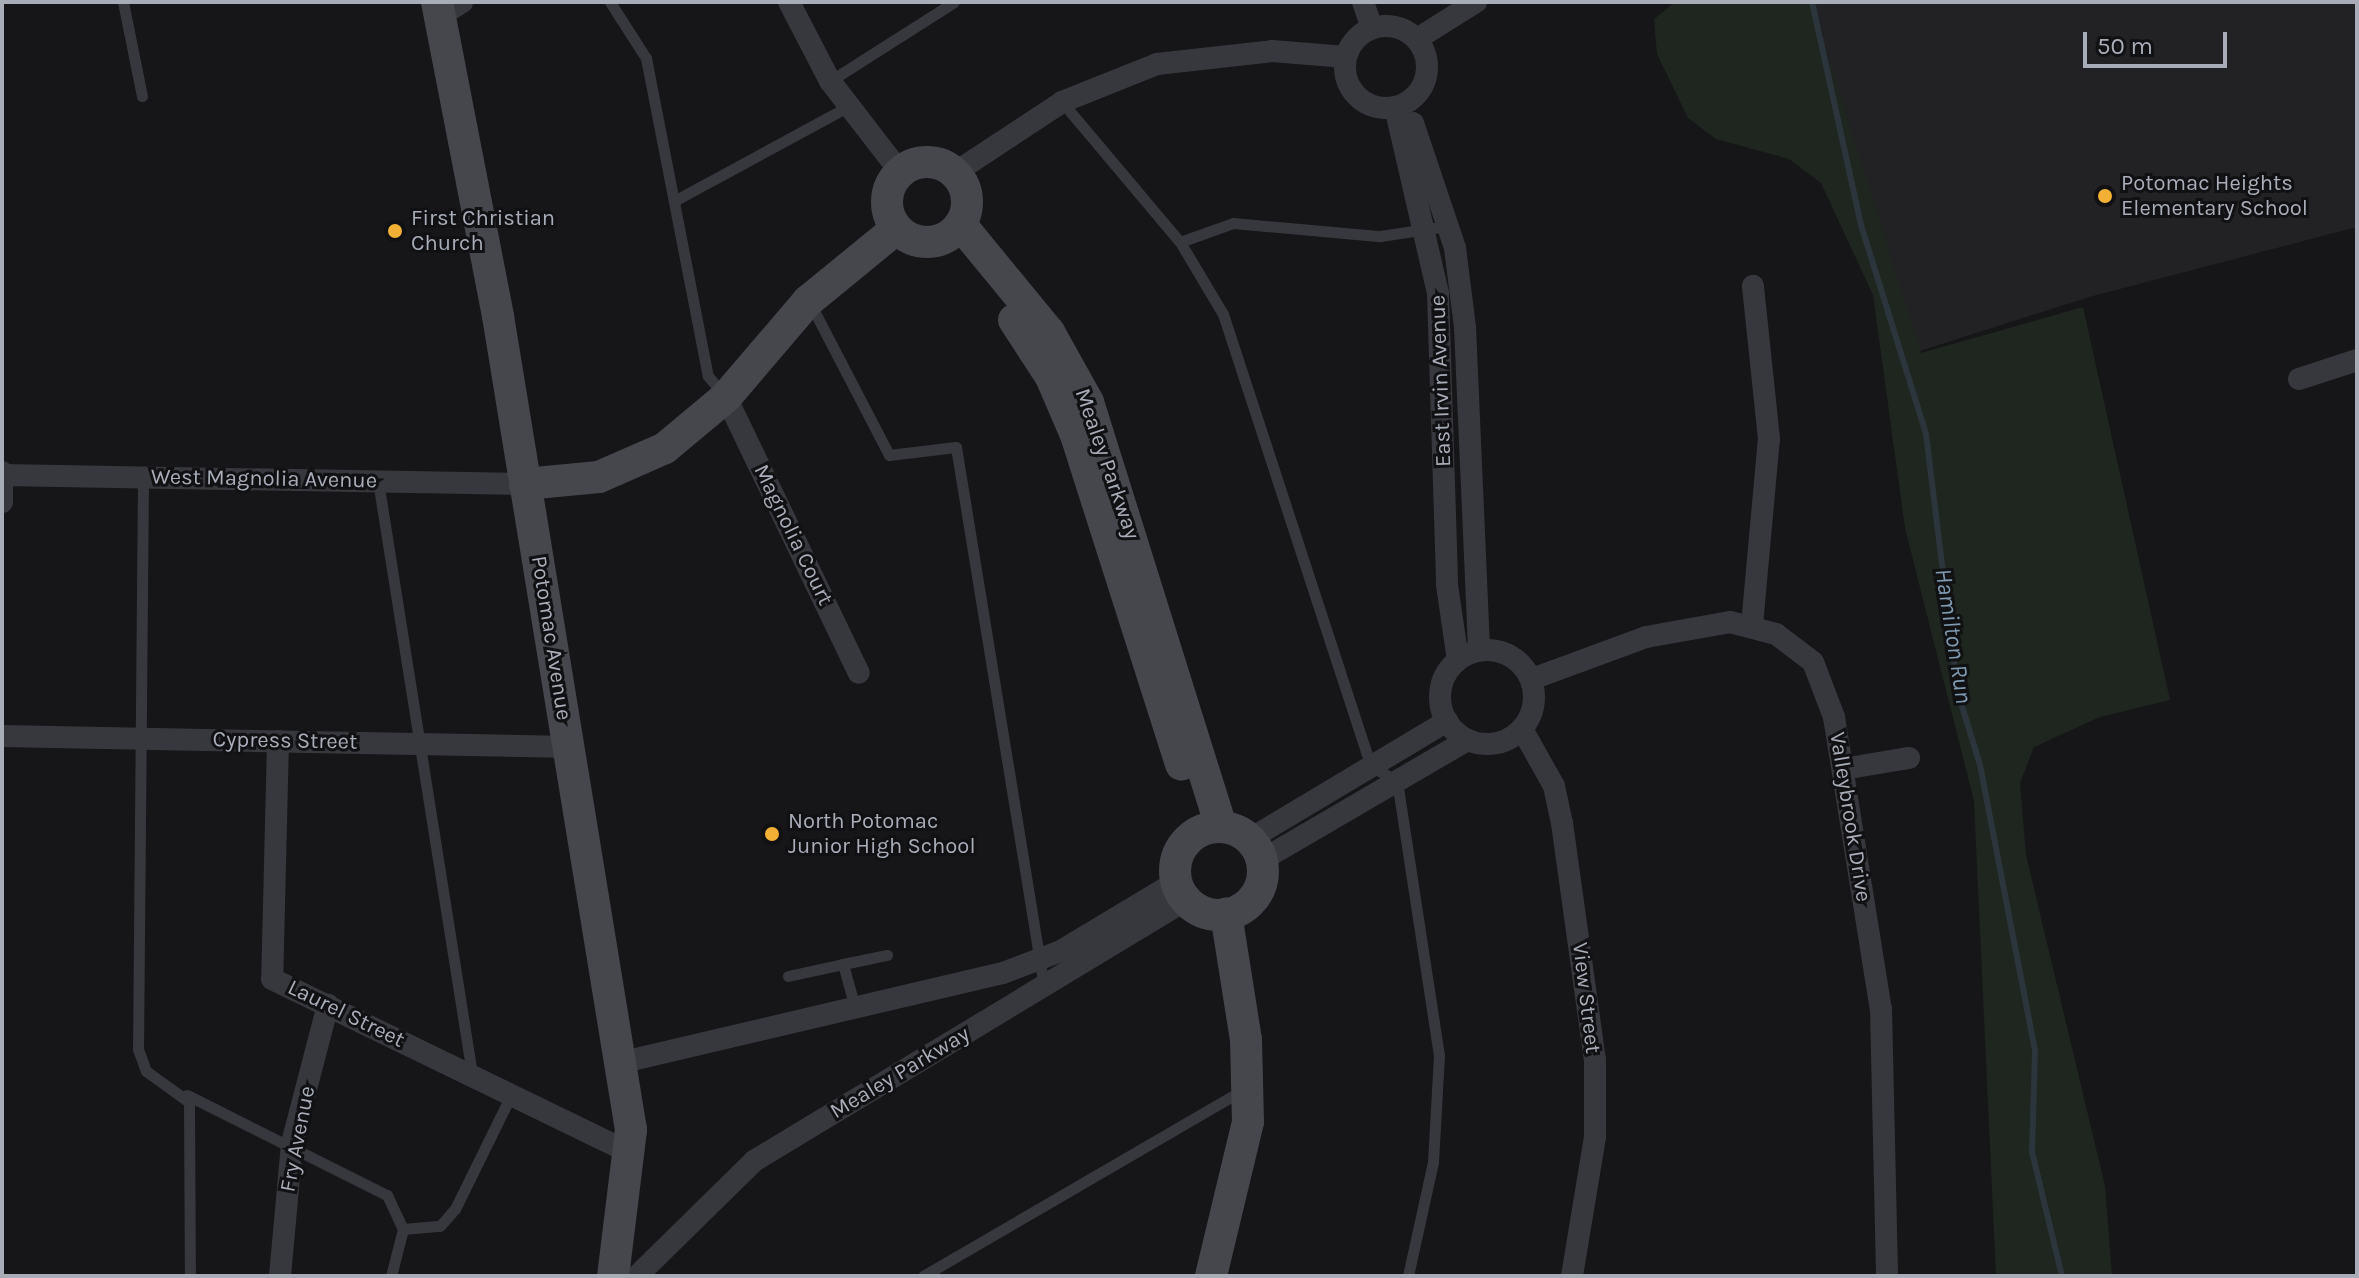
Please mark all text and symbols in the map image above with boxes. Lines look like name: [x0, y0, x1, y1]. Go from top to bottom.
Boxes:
scale bar: [2087, 16, 2231, 66]
text: 50 m: [2097, 32, 2153, 60]
place label: Potomac Heights Elementary School: [2121, 170, 2308, 222]
marker: Potomac Heights Elementary School: [2096, 187, 2114, 205]
place label: First Christian Church: [411, 205, 555, 256]
marker: First Christian Church: [386, 222, 404, 240]
street label: East Irvin Avenue: [1425, 295, 1457, 467]
street label: Mealey Parkway: [1069, 385, 1145, 543]
street label: Magnolia Court: [747, 460, 839, 610]
street label: West Magnolia Avenue: [151, 464, 377, 494]
street label: Potomac Avenue: [525, 554, 577, 722]
water label: Hamilton Run: [1928, 566, 1978, 706]
street label: Cypress Street: [212, 727, 358, 755]
street label: Valleybrook Drive: [1824, 730, 1876, 904]
place label: North Potomac Junior High School: [788, 808, 976, 860]
marker: North Potomac Junior High School: [763, 825, 781, 843]
street label: View Street: [1566, 941, 1606, 1055]
street label: Laurel Street: [283, 974, 409, 1054]
street label: Mealey Parkway: [826, 1021, 974, 1125]
street label: Fry Avenue: [275, 1084, 321, 1194]

